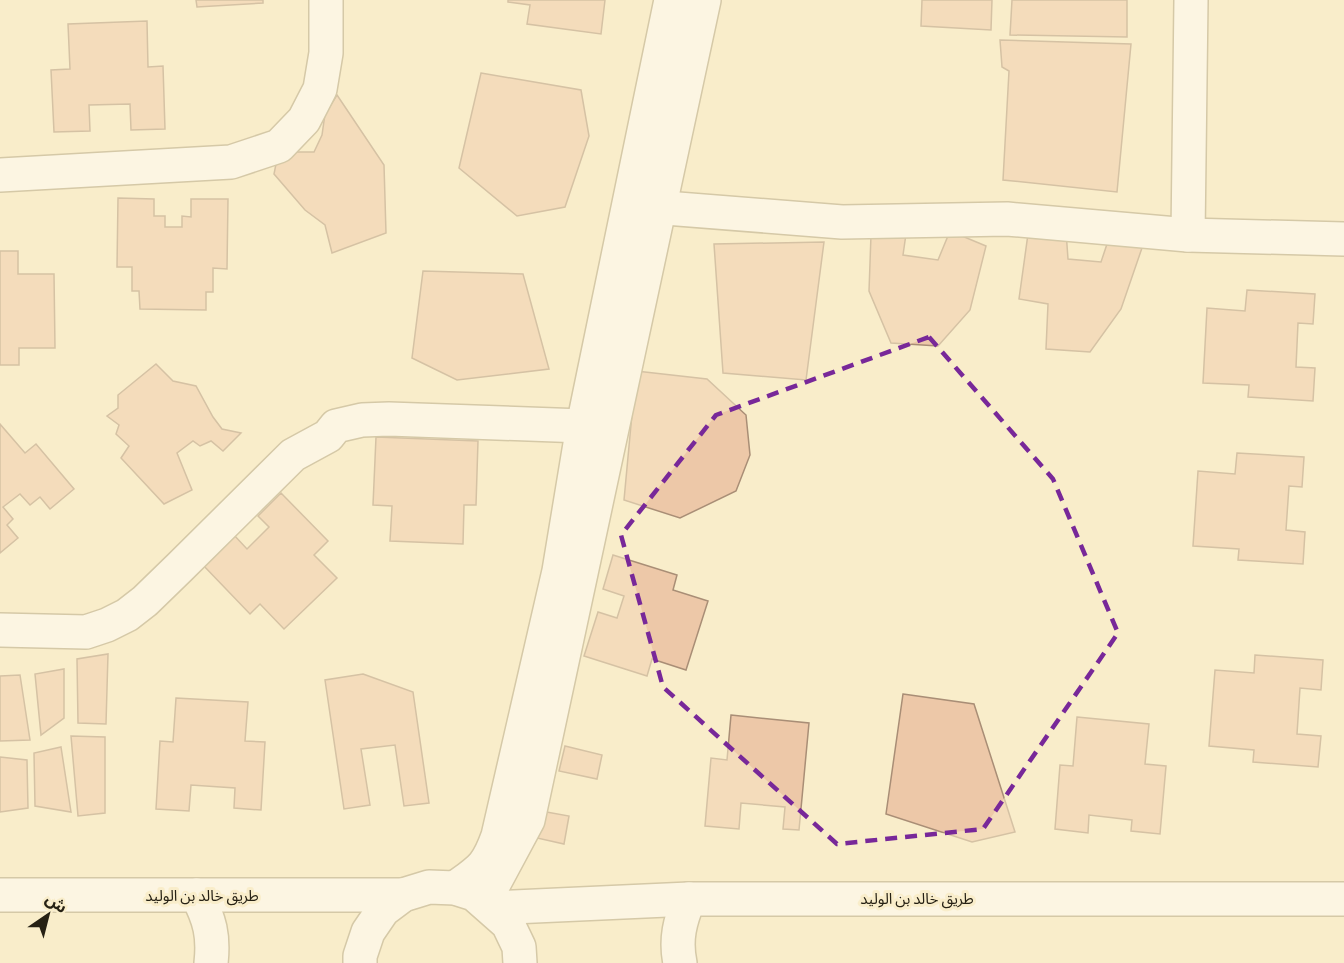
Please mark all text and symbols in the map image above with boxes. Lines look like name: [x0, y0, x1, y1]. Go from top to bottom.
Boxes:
north arrow: [18, 885, 78, 945]
street label: طريق خالد بن الوليد: [145, 885, 259, 906]
text: ش: [41, 887, 72, 918]
street label: طريق خالد بن الوليد: [860, 888, 974, 909]

